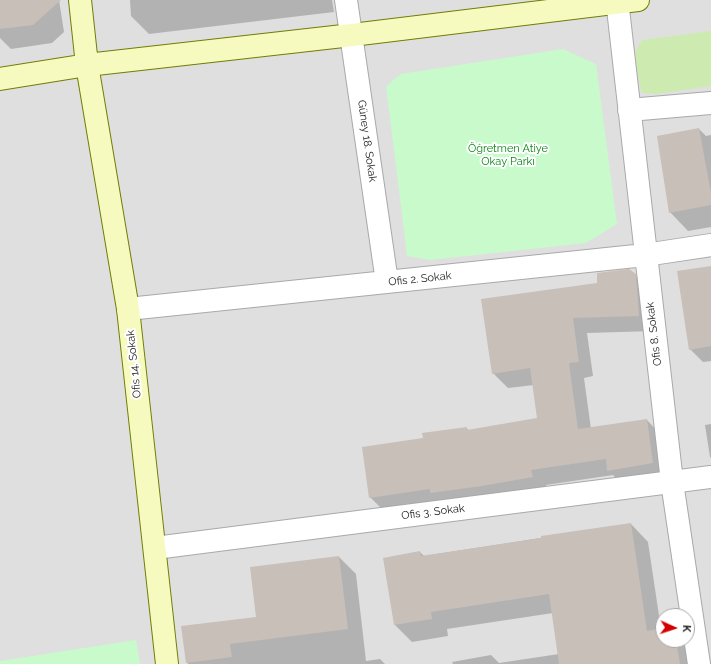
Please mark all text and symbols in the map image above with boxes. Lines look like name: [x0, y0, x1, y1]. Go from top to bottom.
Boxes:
street label: Güney 18. Sokak: [355, 99, 379, 183]
park label: Öğretmen Atiye Okay Parkı: [468, 142, 548, 168]
street label: Ofis 2. Sokak: [388, 269, 452, 289]
street label: Ofis 8. Sokak: [644, 301, 664, 367]
street label: Ofis 14. Sokak: [124, 329, 144, 399]
street label: Ofis 3. Sokak: [401, 502, 465, 522]
north arrow: [655, 608, 695, 648]
text: K: [680, 625, 693, 633]

